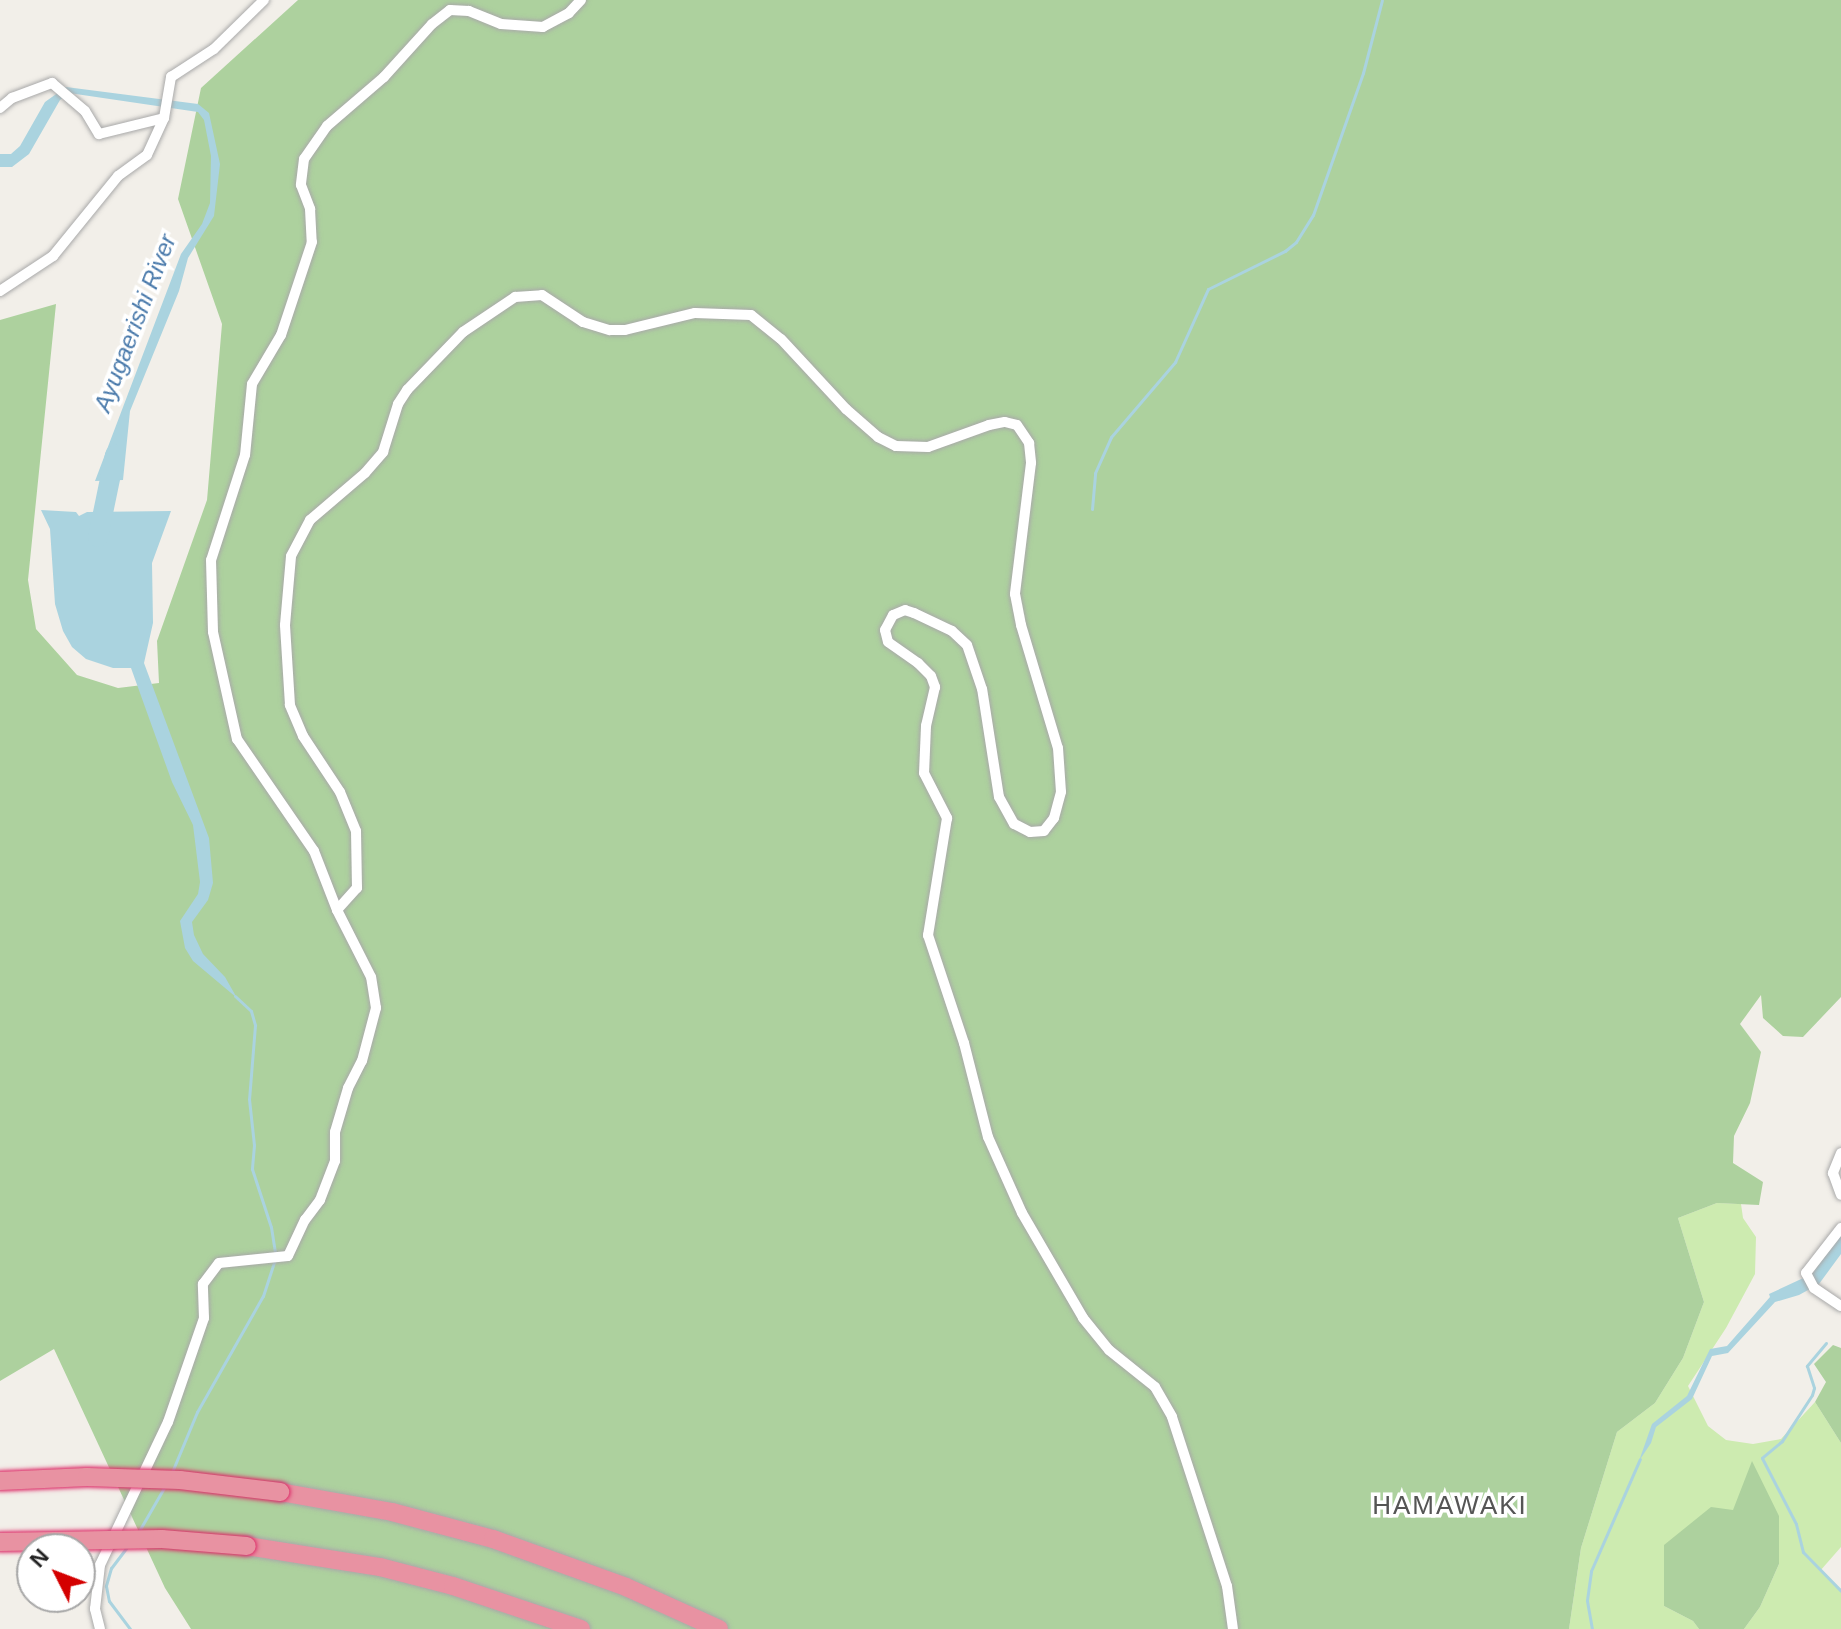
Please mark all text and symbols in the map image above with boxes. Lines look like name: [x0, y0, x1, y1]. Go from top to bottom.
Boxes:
water label: Ayugaerishi River: [88, 230, 182, 416]
district label: HAMAWAKI: [1372, 1490, 1528, 1522]
north arrow: [16, 1533, 96, 1613]
text: N: [25, 1544, 54, 1572]

